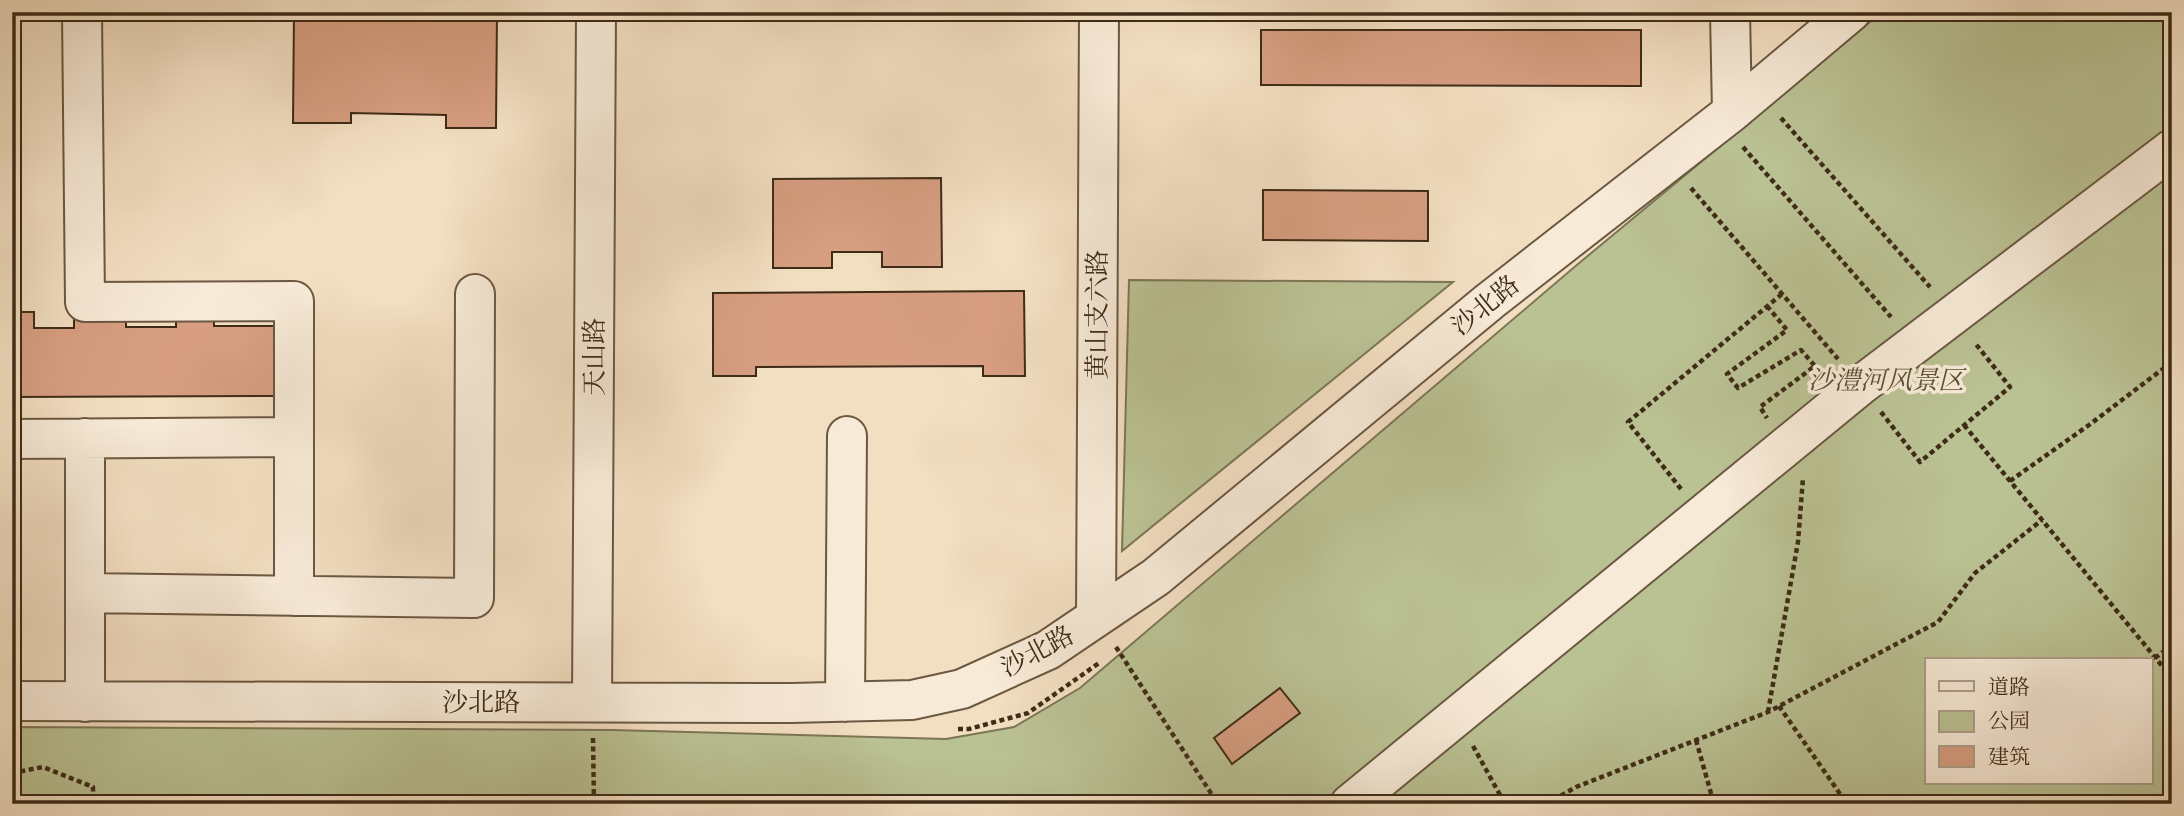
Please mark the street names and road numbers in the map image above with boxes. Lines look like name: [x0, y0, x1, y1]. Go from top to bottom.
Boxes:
street label: 黄山支六路: [1080, 250, 1115, 380]
street label: 沙北路: [1444, 267, 1527, 344]
street label: 天山路: [577, 318, 612, 396]
street label: 沙北路: [995, 618, 1080, 685]
street label: 沙北路: [442, 685, 520, 720]

